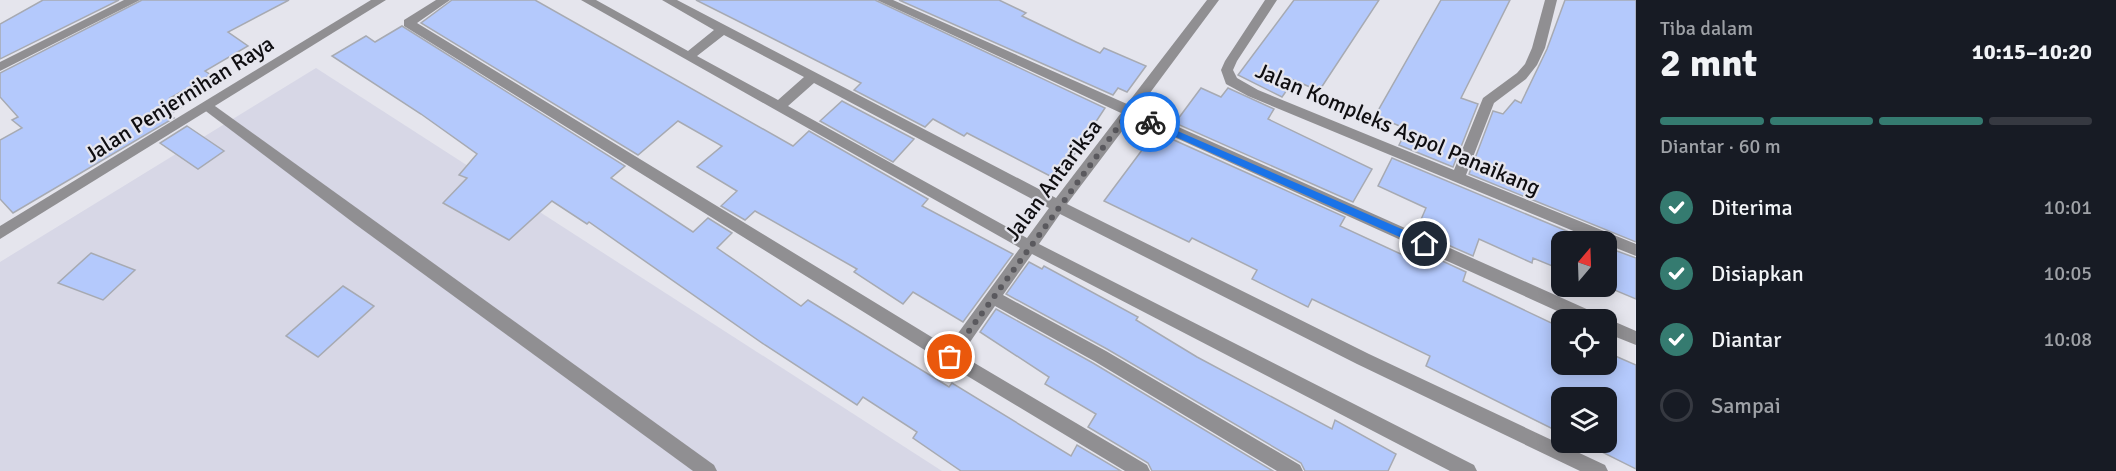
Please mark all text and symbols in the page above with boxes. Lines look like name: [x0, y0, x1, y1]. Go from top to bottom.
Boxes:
text: Tiba dalam: [1660, 16, 1753, 41]
street label: Jalan Penjernihan Raya: [79, 30, 279, 168]
text: 10:15–10:20: [1972, 38, 2092, 65]
text: 2 mnt: [1660, 39, 1757, 87]
street label: Jalan Kompleks Aspol Panaikang: [1252, 57, 1544, 201]
courier: [1120, 92, 1180, 152]
icon: bike: [1134, 106, 1167, 139]
street label: Jalan Antariksa: [998, 114, 1108, 246]
text: Diantar · 60 m: [1660, 134, 1781, 159]
icon: check: [1660, 191, 1693, 224]
text: Diterima: [1711, 194, 1793, 221]
text: 10:01: [2043, 195, 2092, 220]
pin: [1399, 218, 1450, 269]
icon: home: [1408, 227, 1441, 260]
north arrow: [1551, 231, 1617, 297]
map controls: [1551, 231, 1617, 453]
icon: check: [1660, 257, 1693, 290]
text: Disiapkan: [1711, 260, 1804, 287]
text: 10:05: [2043, 261, 2092, 286]
button: locate: [1551, 309, 1617, 375]
icon: check: [1660, 323, 1693, 356]
text: Diantar: [1711, 326, 1781, 353]
text: 10:08: [2043, 327, 2092, 352]
pin: [924, 331, 975, 382]
icon: bag: [933, 340, 966, 373]
button: layers: [1551, 387, 1617, 453]
text: Sampai: [1711, 392, 1781, 419]

